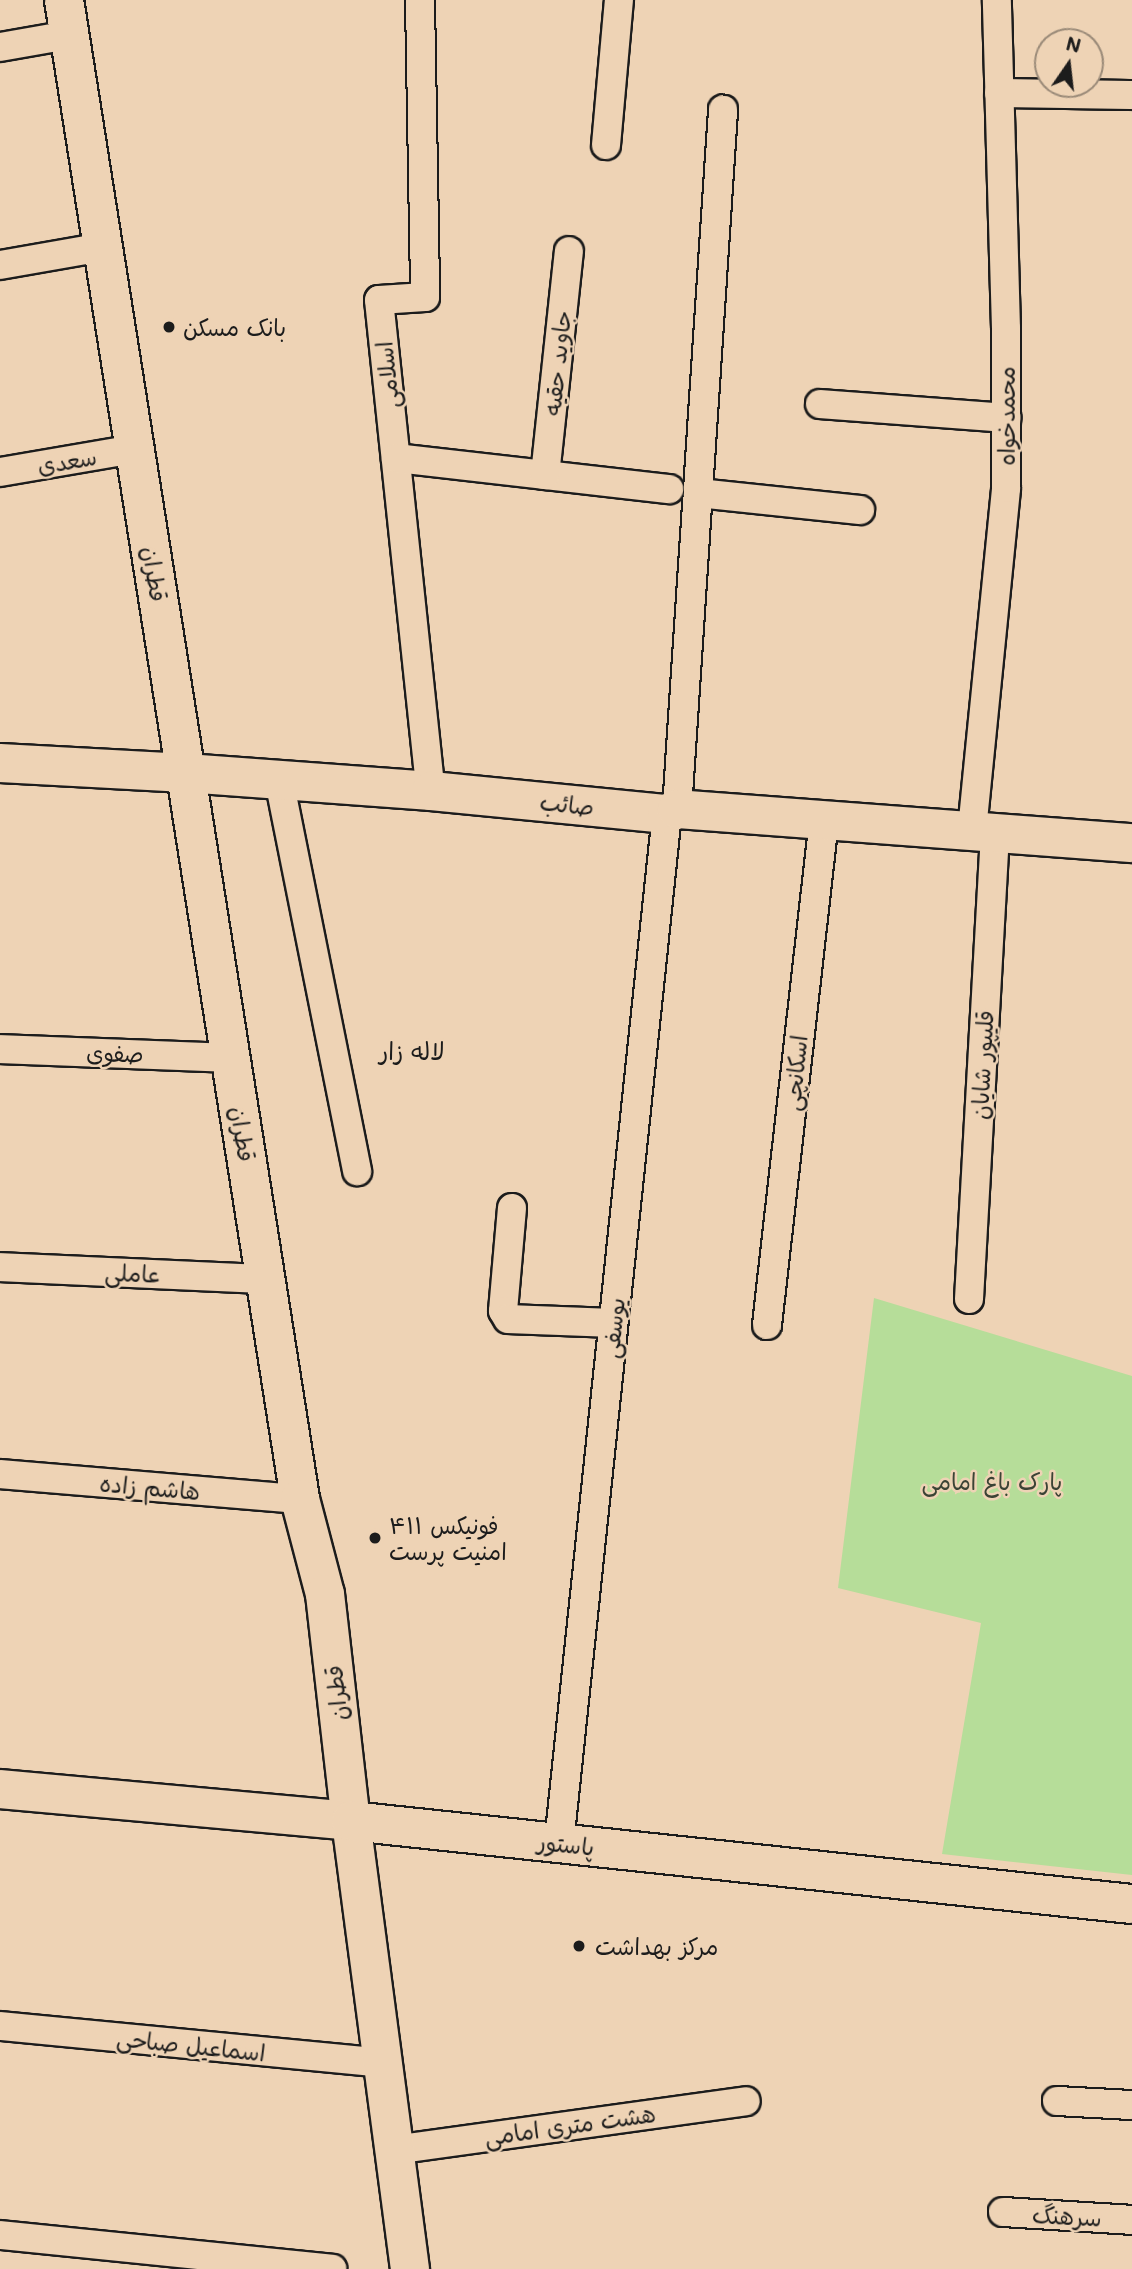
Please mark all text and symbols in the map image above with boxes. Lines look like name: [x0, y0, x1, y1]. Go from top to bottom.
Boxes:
north arrow: [1034, 28, 1104, 98]
text: N: [1064, 30, 1084, 58]
street label: جاوید حقیه: [538, 309, 576, 417]
place label: بانک مسکن: [183, 313, 286, 341]
marker: بانک مسکن: [161, 319, 177, 335]
street label: اسلامی: [370, 340, 404, 410]
street label: محمدخواه: [992, 366, 1020, 466]
street label: سعدی: [35, 442, 99, 480]
street label: قطران: [137, 544, 173, 604]
street label: صائب: [539, 787, 595, 821]
street label: قلیپور شایان: [965, 1010, 999, 1120]
street label: اسکانچی: [777, 1034, 813, 1112]
district label: لاله زار: [379, 1037, 445, 1065]
street label: صفوی: [86, 1038, 144, 1068]
street label: قطران: [225, 1104, 261, 1164]
street label: عاملی: [104, 1258, 162, 1288]
street label: یوسفی: [596, 1296, 630, 1360]
park label: پارک باغ امامی: [921, 1467, 1063, 1495]
street label: هاشم زاده: [99, 1469, 201, 1505]
place label: فونیکس ۴۱۱ امنیت پرست: [389, 1511, 507, 1565]
marker: فونیکس ۴۱۱ امنیت پرست: [367, 1530, 383, 1546]
street label: قطران: [319, 1664, 353, 1722]
street label: پاستور: [536, 1827, 596, 1861]
place label: مرکز بهداشت: [595, 1932, 718, 1960]
marker: مرکز بهداشت: [569, 1936, 589, 1956]
street label: اسماعیل صباحی: [115, 2023, 267, 2067]
street label: هشت متری امامی: [483, 2099, 657, 2151]
street label: سرهنگ: [1032, 2200, 1102, 2232]

